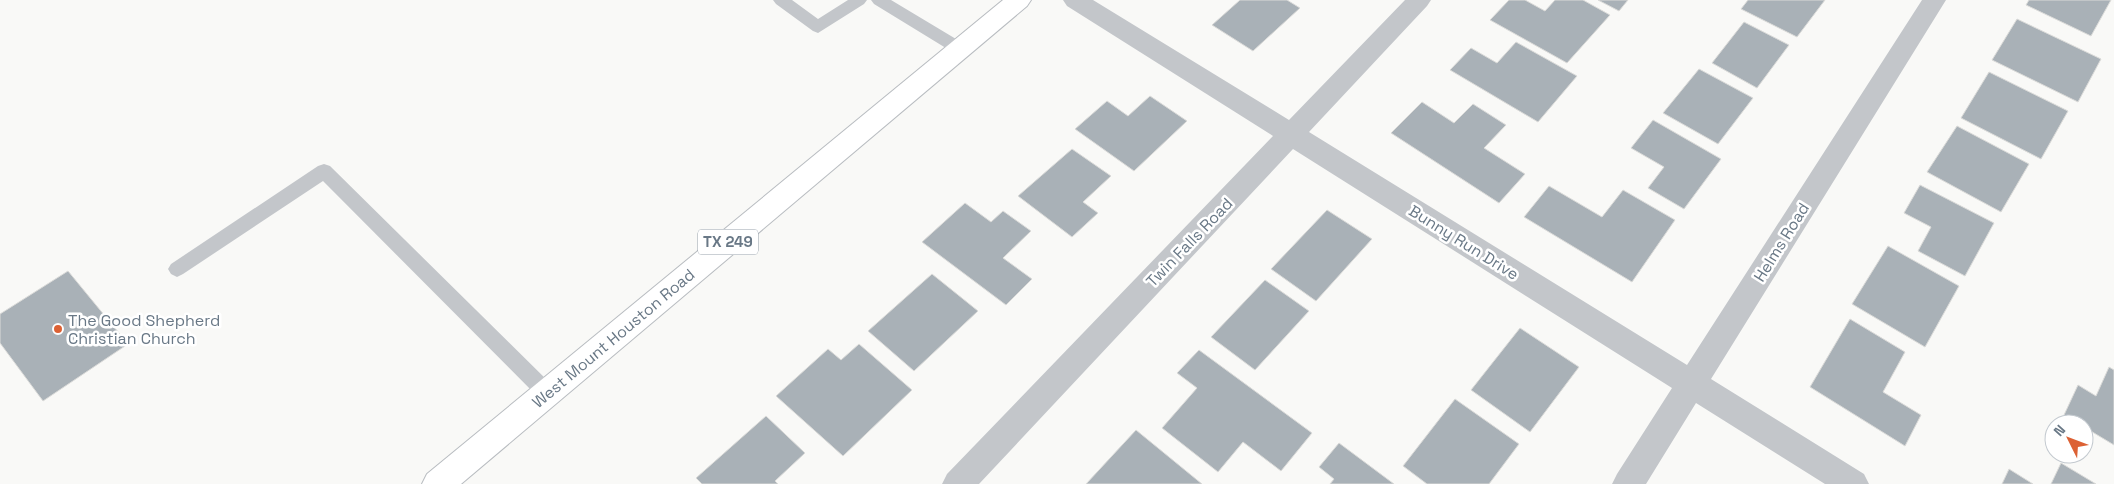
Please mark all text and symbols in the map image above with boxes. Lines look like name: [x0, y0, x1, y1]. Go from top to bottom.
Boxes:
street label: Twin Falls Road: [1141, 193, 1237, 291]
street label: Helms Road: [1749, 199, 1814, 286]
street label: Bunny Run Drive: [1405, 200, 1523, 285]
road number: TX 249: [698, 230, 758, 254]
street label: West Mount Houston Road: [528, 264, 699, 413]
place label: The Good Shepherd Christian Church: [68, 310, 220, 349]
marker: The Good Shepherd Christian Church: [52, 323, 64, 335]
north arrow: [2044, 414, 2094, 464]
text: N: [2050, 421, 2069, 440]

